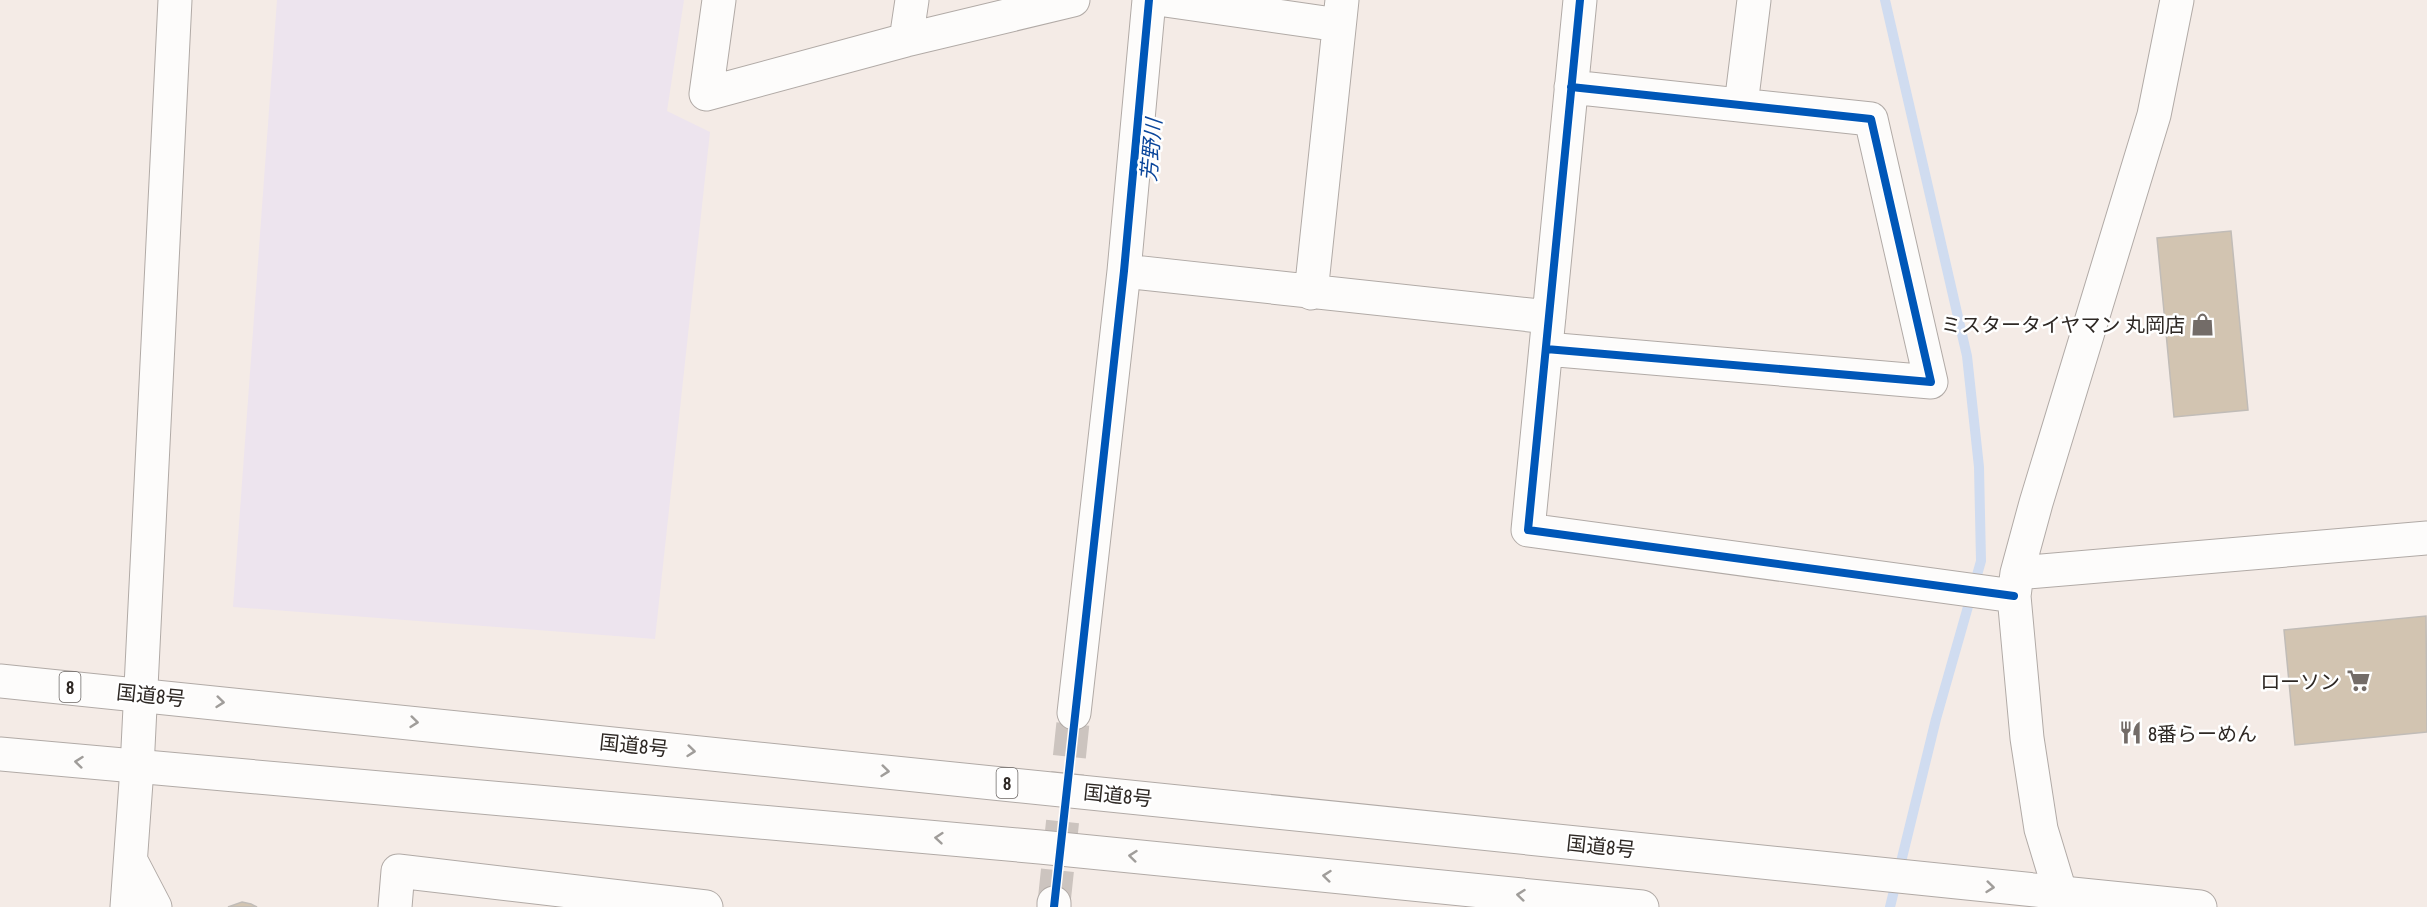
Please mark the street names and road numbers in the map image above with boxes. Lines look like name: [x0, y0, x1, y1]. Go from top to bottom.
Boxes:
road number: 8: [60, 672, 80, 702]
street label: 国道8号: [115, 678, 187, 712]
street label: 国道8号: [598, 728, 670, 762]
road number: 8: [996, 768, 1018, 798]
street label: 国道8号: [1082, 778, 1154, 812]
street label: 国道8号: [1565, 829, 1637, 863]

